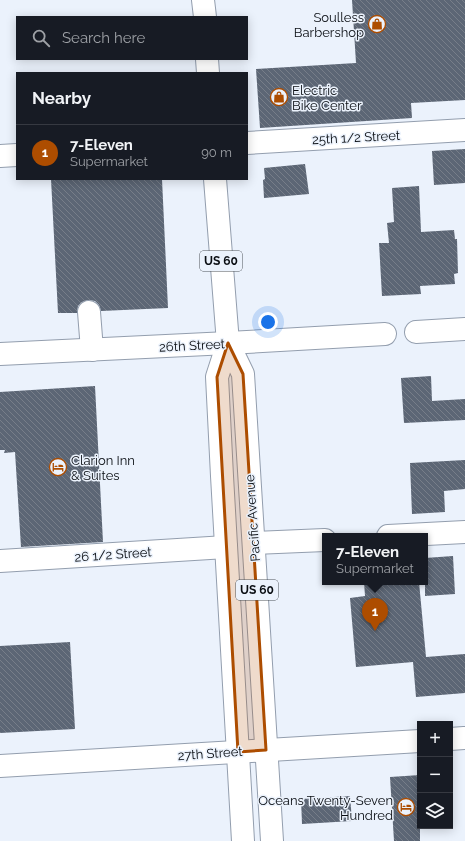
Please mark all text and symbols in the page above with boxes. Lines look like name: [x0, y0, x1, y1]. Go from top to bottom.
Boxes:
place label: Soulless Barbershop: [294, 10, 364, 40]
shop icon: Soulless Barbershop: [367, 14, 387, 34]
search box: [16, 16, 248, 60]
icon: search: [30, 27, 52, 49]
text: Search here: [62, 29, 145, 47]
place label: Electric Bike Center: [292, 83, 362, 113]
shop icon: Electric Bike Center: [269, 87, 289, 107]
text: Nearby: [32, 88, 91, 108]
street label: 25th 1/2 Street: [312, 128, 401, 147]
text: 7-Eleven: [70, 136, 133, 154]
text: 1: [42, 145, 48, 160]
text: 90 m: [201, 145, 232, 160]
text: Supermarket: [70, 154, 148, 169]
road number: US 60: [200, 251, 242, 271]
your location: [258, 312, 278, 332]
street label: 26th Street: [159, 336, 226, 355]
place label: Clarion Inn & Suites: [71, 453, 135, 483]
hotel icon: Clarion Inn & Suites: [48, 457, 68, 477]
street label: Pacific Avenue: [242, 474, 263, 562]
popup: [322, 533, 428, 585]
text: 7-Eleven: [336, 543, 399, 561]
street label: 26 1/2 Street: [74, 544, 153, 565]
text: Supermarket: [336, 561, 414, 576]
road number: US 60: [236, 580, 278, 600]
pin: 1: [362, 598, 388, 631]
map controls: [417, 721, 453, 829]
button: +: [417, 721, 453, 757]
street label: 27th Street: [177, 744, 244, 763]
button: −: [417, 757, 453, 793]
place label: Oceans Twenty-Seven Hundred: [258, 793, 393, 823]
button: layers: [417, 793, 453, 829]
hotel icon: Oceans Twenty-Seven Hundred: [396, 797, 416, 817]

